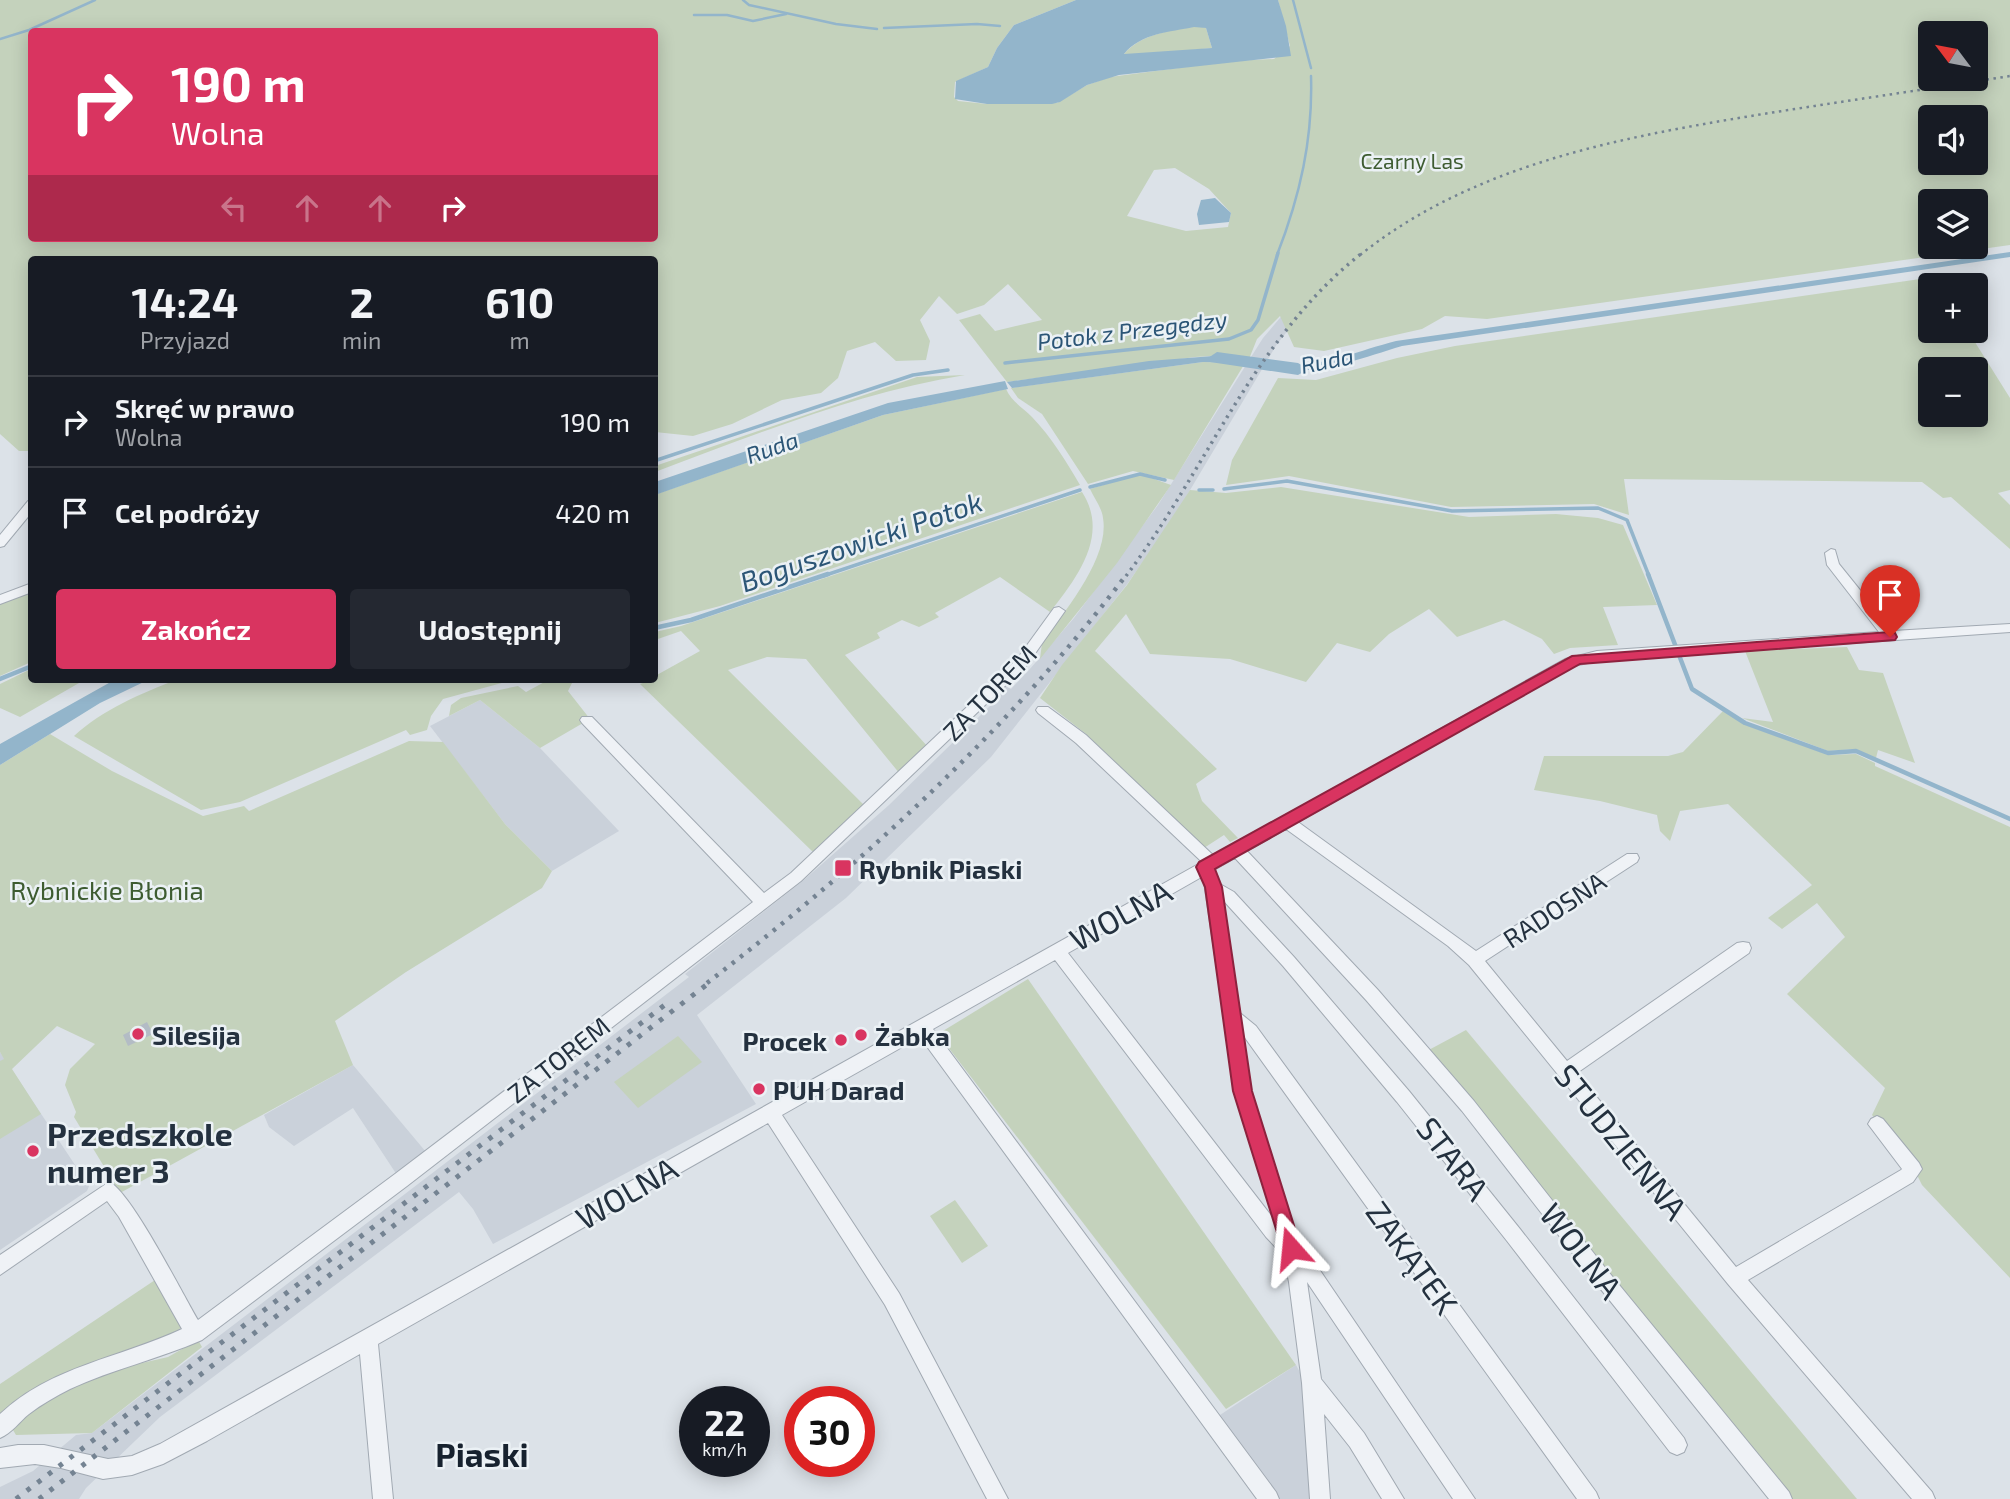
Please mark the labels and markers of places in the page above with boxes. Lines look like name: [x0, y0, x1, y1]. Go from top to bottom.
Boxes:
pin: [1860, 565, 1920, 637]
place label: Rybnik Piaski: [859, 853, 1022, 885]
marker: Rybnik Piaski: [833, 858, 853, 878]
place label: Silesija: [152, 1019, 241, 1050]
place label: Żabka: [875, 1020, 950, 1051]
place label: Procek: [742, 1025, 827, 1056]
marker: Silesija: [130, 1026, 146, 1042]
marker: Żabka: [853, 1027, 869, 1043]
marker: Procek: [833, 1032, 849, 1048]
place label: PUH Darad: [773, 1074, 904, 1105]
marker: PUH Darad: [751, 1081, 767, 1097]
place label: Przedszkole numer 3: [47, 1114, 233, 1189]
marker: Przedszkole numer 3: [25, 1143, 41, 1159]

